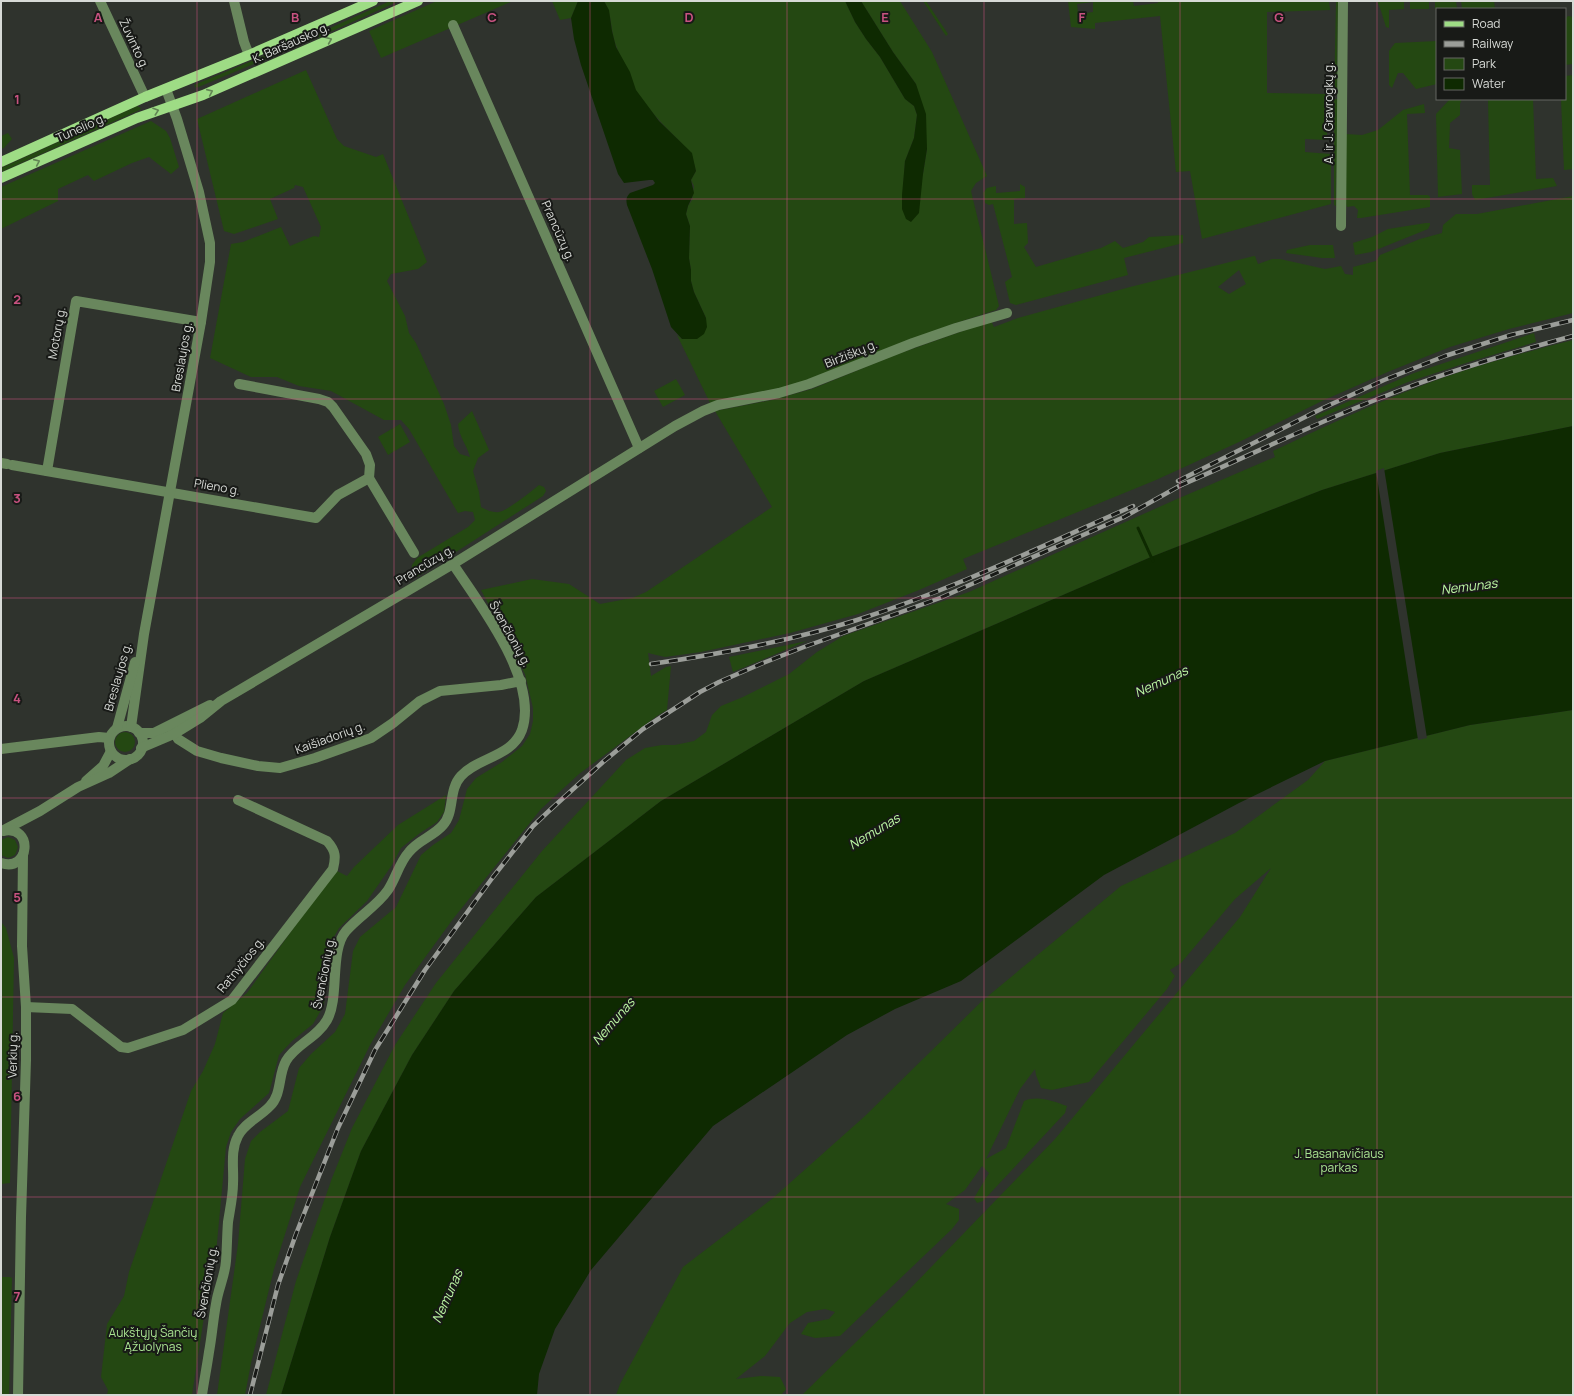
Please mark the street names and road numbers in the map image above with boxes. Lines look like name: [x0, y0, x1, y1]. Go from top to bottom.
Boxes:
street label: Žuvinto g.: [115, 15, 154, 72]
street label: K. Baršausko g.: [250, 18, 332, 67]
street label: A. ir J. Gravrogkų g.: [1320, 62, 1337, 164]
street label: Tunelio g.: [53, 109, 108, 146]
street label: Prancūzų g.: [537, 198, 579, 264]
street label: Motorų g.: [44, 305, 69, 360]
street label: Breslaujos g.: [167, 321, 196, 393]
street label: Biržiškų g.: [822, 335, 880, 372]
street label: Plieno g.: [193, 474, 241, 499]
street label: Prancūzų g.: [393, 541, 457, 589]
street label: Švenčionių g.: [485, 598, 536, 670]
street label: Breslaujos g.: [100, 641, 135, 713]
street label: Kaišiadorių g.: [292, 717, 367, 758]
street label: Ratnyčios g.: [213, 933, 268, 996]
street label: Švenčionių g.: [308, 935, 339, 1010]
street label: Verkių g.: [4, 1032, 21, 1078]
street label: Švenčionių g.: [192, 1244, 221, 1319]

